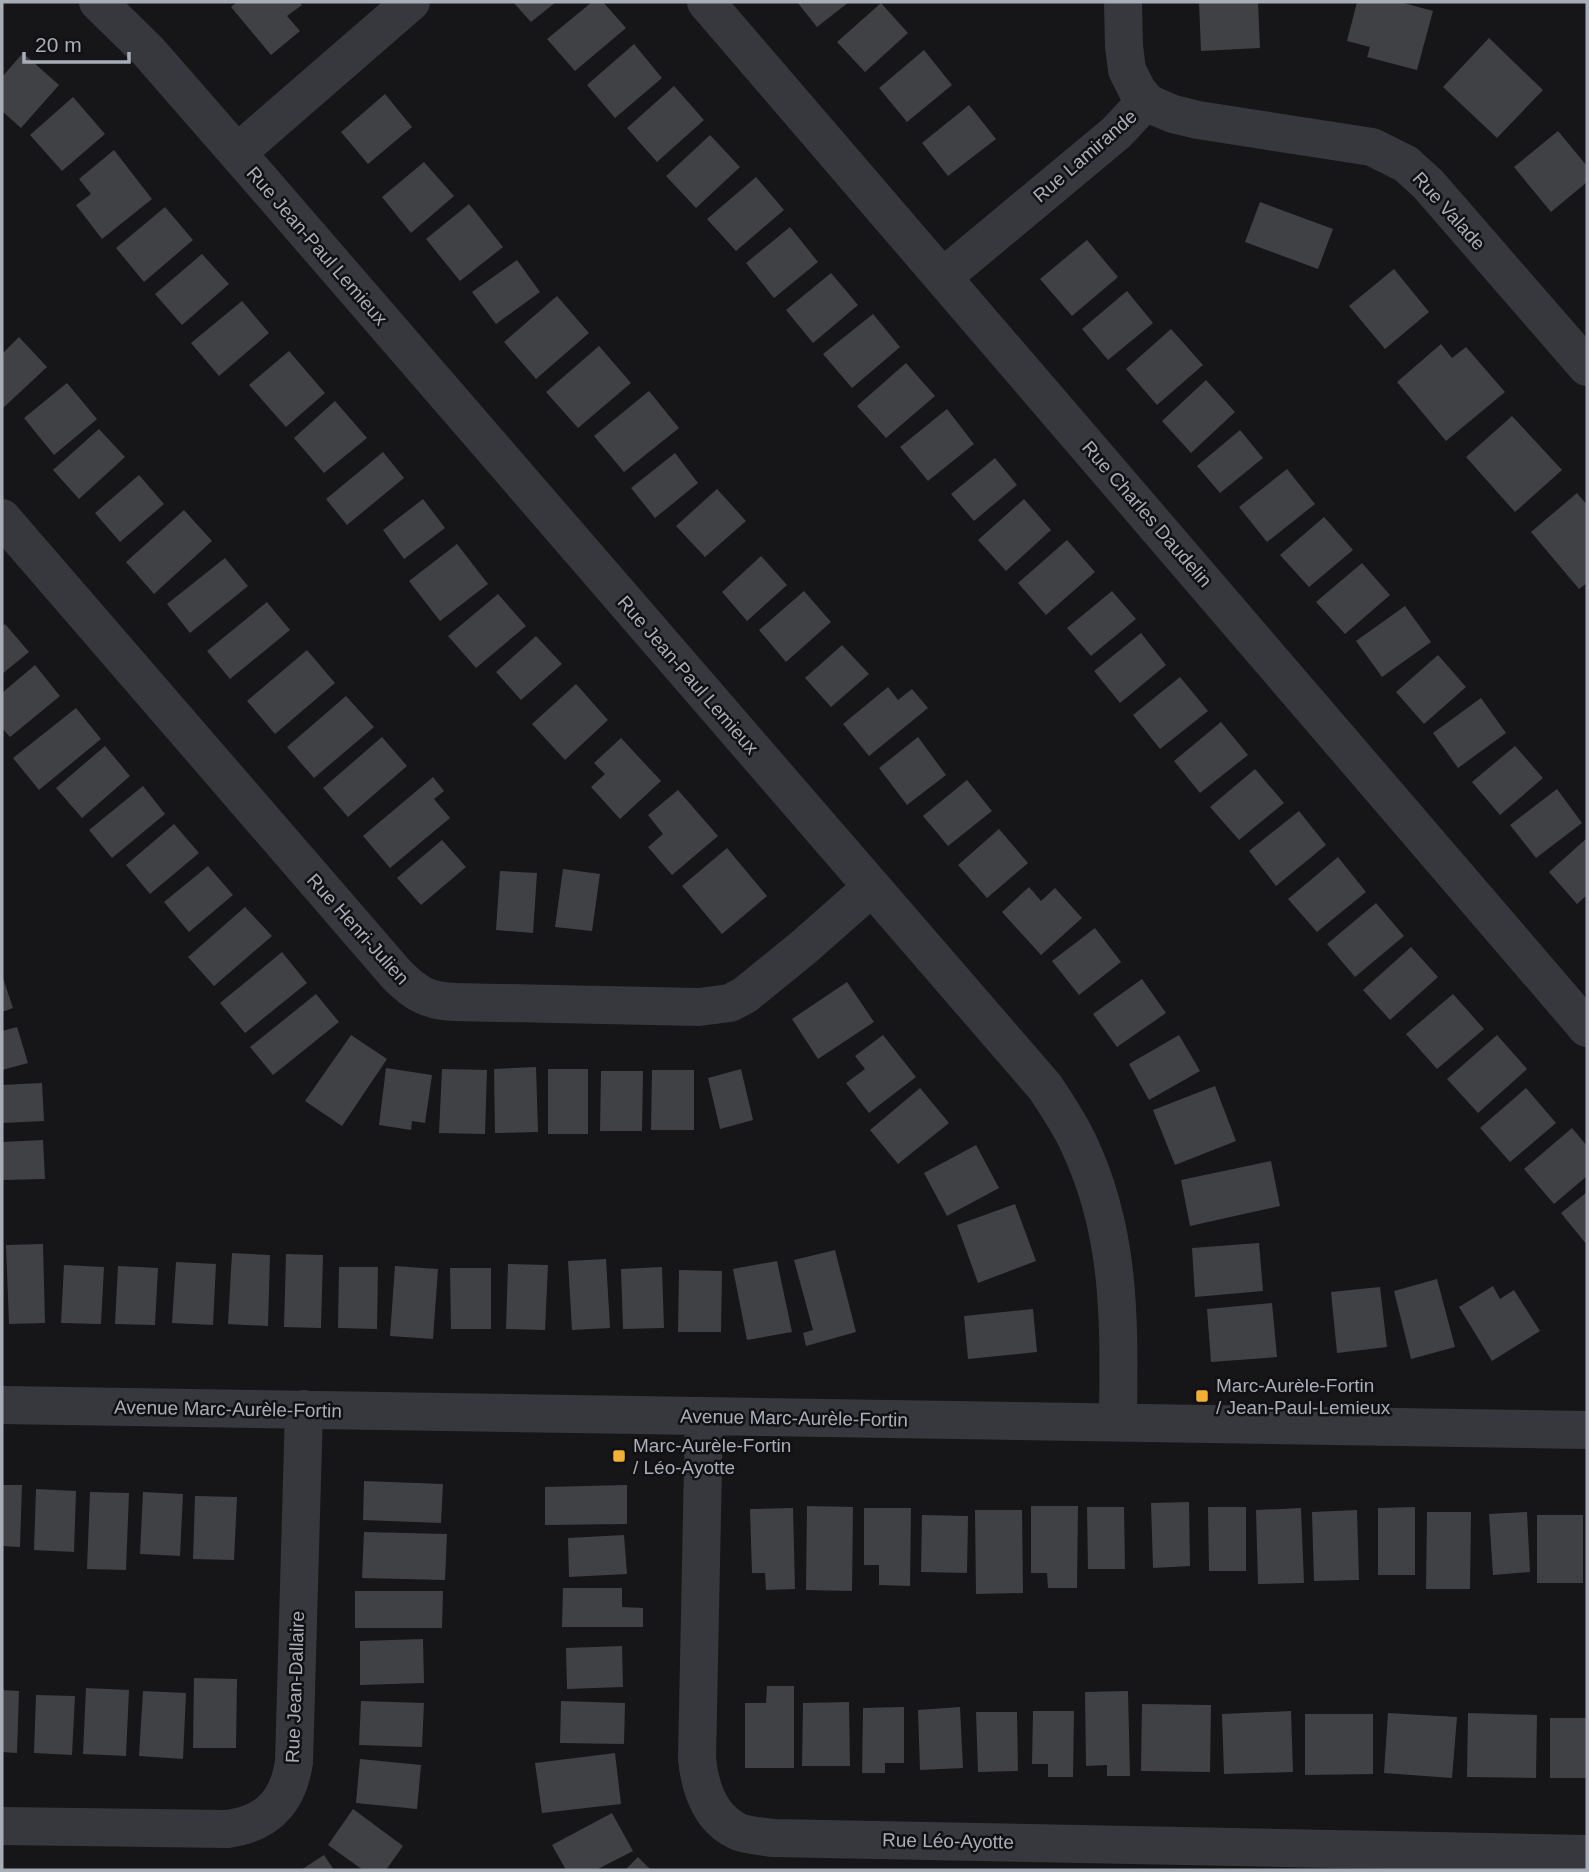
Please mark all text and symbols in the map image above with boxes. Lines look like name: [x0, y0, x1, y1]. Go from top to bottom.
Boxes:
scale bar: [24, 21, 130, 65]
text: 20 m: [35, 33, 82, 56]
street label: Rue Lamirande: [1029, 105, 1141, 207]
street label: Rue Jean-Paul Lemieux: [243, 163, 392, 330]
street label: Rue Valade: [1408, 168, 1490, 254]
street label: Rue Charles Daudelin: [1078, 437, 1216, 591]
street label: Rue Jean-Paul Lemieux: [614, 592, 763, 759]
street label: Rue Henri-Julien: [303, 869, 413, 989]
place label: Marc-Aurèle-Fortin / Jean-Paul-Lemieux: [1216, 1375, 1391, 1418]
marker: Marc-Aurèle-Fortin / Jean-Paul-Lemieux: [1194, 1388, 1210, 1404]
street label: Avenue Marc-Aurèle-Fortin: [114, 1397, 342, 1421]
street label: Avenue Marc-Aurèle-Fortin: [680, 1406, 908, 1430]
place label: Marc-Aurèle-Fortin / Léo-Ayotte: [633, 1435, 791, 1478]
marker: Marc-Aurèle-Fortin / Léo-Ayotte: [611, 1448, 627, 1464]
street label: Rue Jean-Dallaire: [282, 1611, 308, 1763]
street label: Rue Léo-Ayotte: [882, 1829, 1014, 1853]

